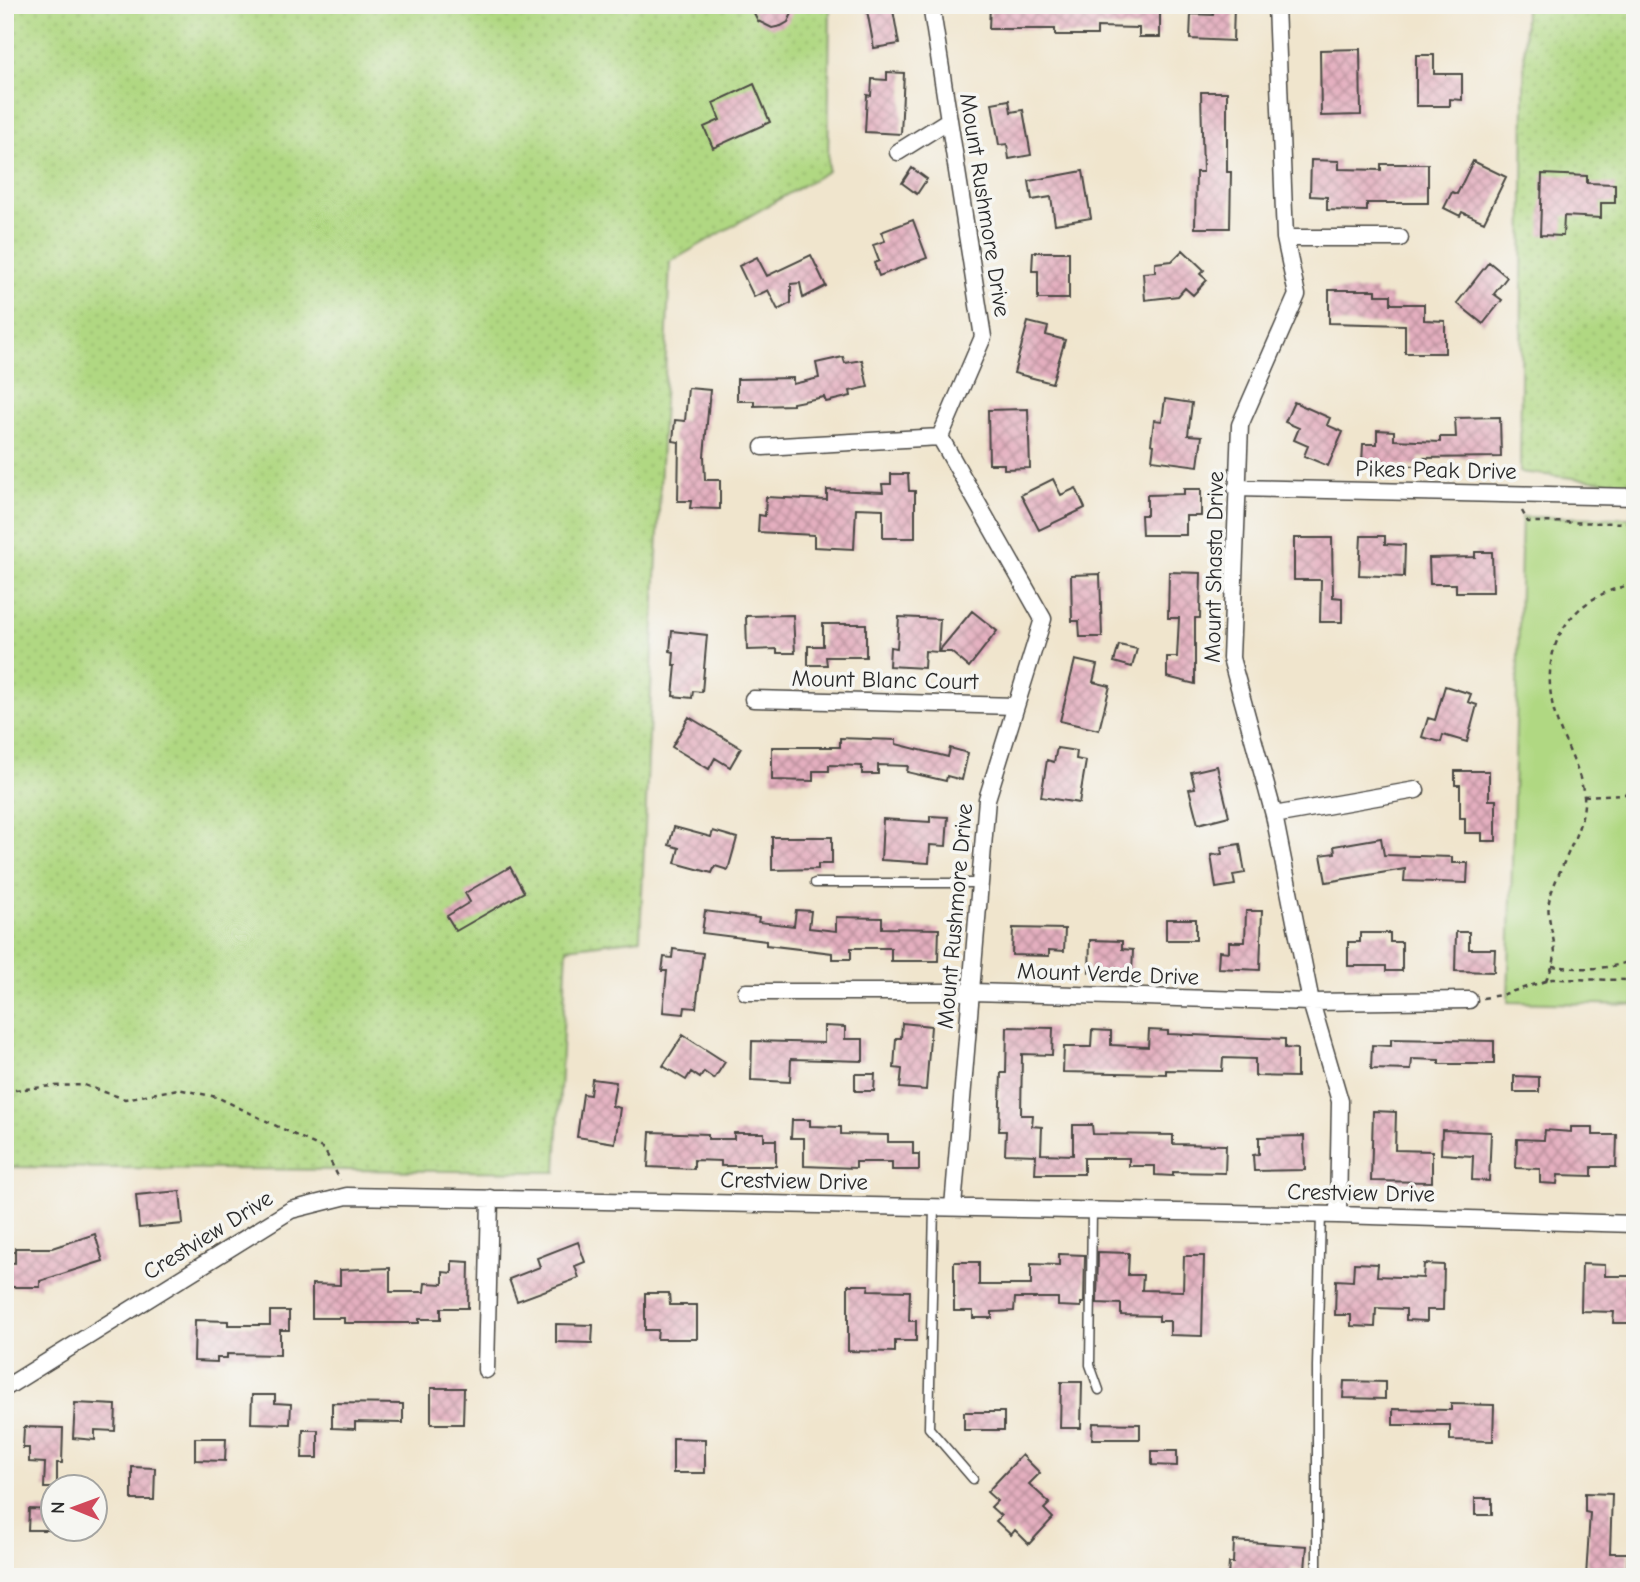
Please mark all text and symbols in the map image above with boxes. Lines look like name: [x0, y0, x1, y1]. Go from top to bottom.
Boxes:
street label: Mount Rushmore Drive: [954, 91, 1016, 319]
street label: Pikes Peak Drive: [1355, 455, 1517, 485]
street label: Mount Shasta Drive: [1199, 471, 1229, 663]
street label: Mount Blanc Court: [791, 665, 980, 695]
street label: Mount Rushmore Drive: [932, 802, 978, 1030]
street label: Mount Verde Drive: [1017, 957, 1199, 991]
street label: Crestview Drive: [720, 1166, 868, 1196]
street label: Crestview Drive: [1287, 1178, 1435, 1208]
street label: Crestview Drive: [138, 1184, 278, 1286]
north arrow: [38, 1474, 108, 1544]
text: N: [47, 1501, 69, 1514]

